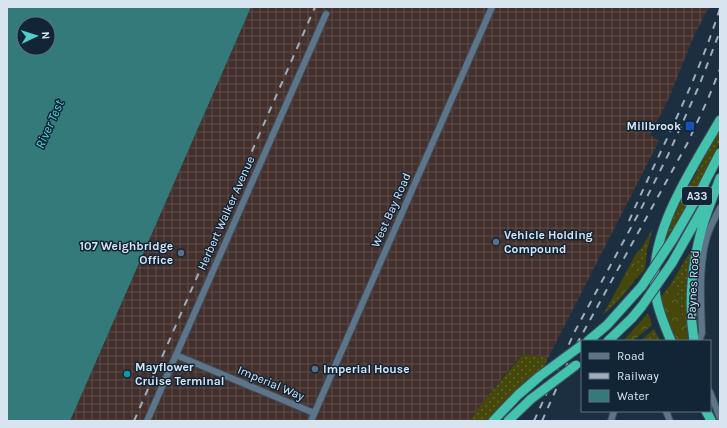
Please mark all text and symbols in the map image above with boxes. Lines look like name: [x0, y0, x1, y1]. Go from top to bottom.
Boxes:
north arrow: [16, 16, 56, 56]
text: N: [39, 31, 52, 40]
water label: River Test: [32, 97, 67, 151]
place label: Millbrook: [627, 119, 681, 133]
marker: Millbrook: [684, 120, 696, 132]
street label: Herbert Walker Avenue: [195, 154, 257, 272]
street label: West Bay Road: [368, 170, 414, 250]
road number: A33: [682, 187, 712, 205]
place label: Vehicle Holding Compound: [504, 228, 593, 256]
marker: Vehicle Holding Compound: [491, 237, 501, 247]
place label: 107 Weighbridge Office: [80, 239, 173, 267]
marker: 107 Weighbridge Office: [176, 248, 186, 258]
street label: Paynes Road: [684, 250, 702, 320]
legend: [581, 340, 711, 412]
text: Road: [617, 349, 645, 363]
place label: Mayflower Cruise Terminal: [135, 360, 224, 388]
place label: Imperial House: [323, 362, 410, 376]
street label: Imperial Way: [236, 363, 307, 403]
marker: Imperial House: [310, 364, 320, 374]
marker: Mayflower Cruise Terminal: [122, 369, 132, 379]
text: Railway: [617, 369, 659, 383]
text: Water: [617, 389, 650, 403]

